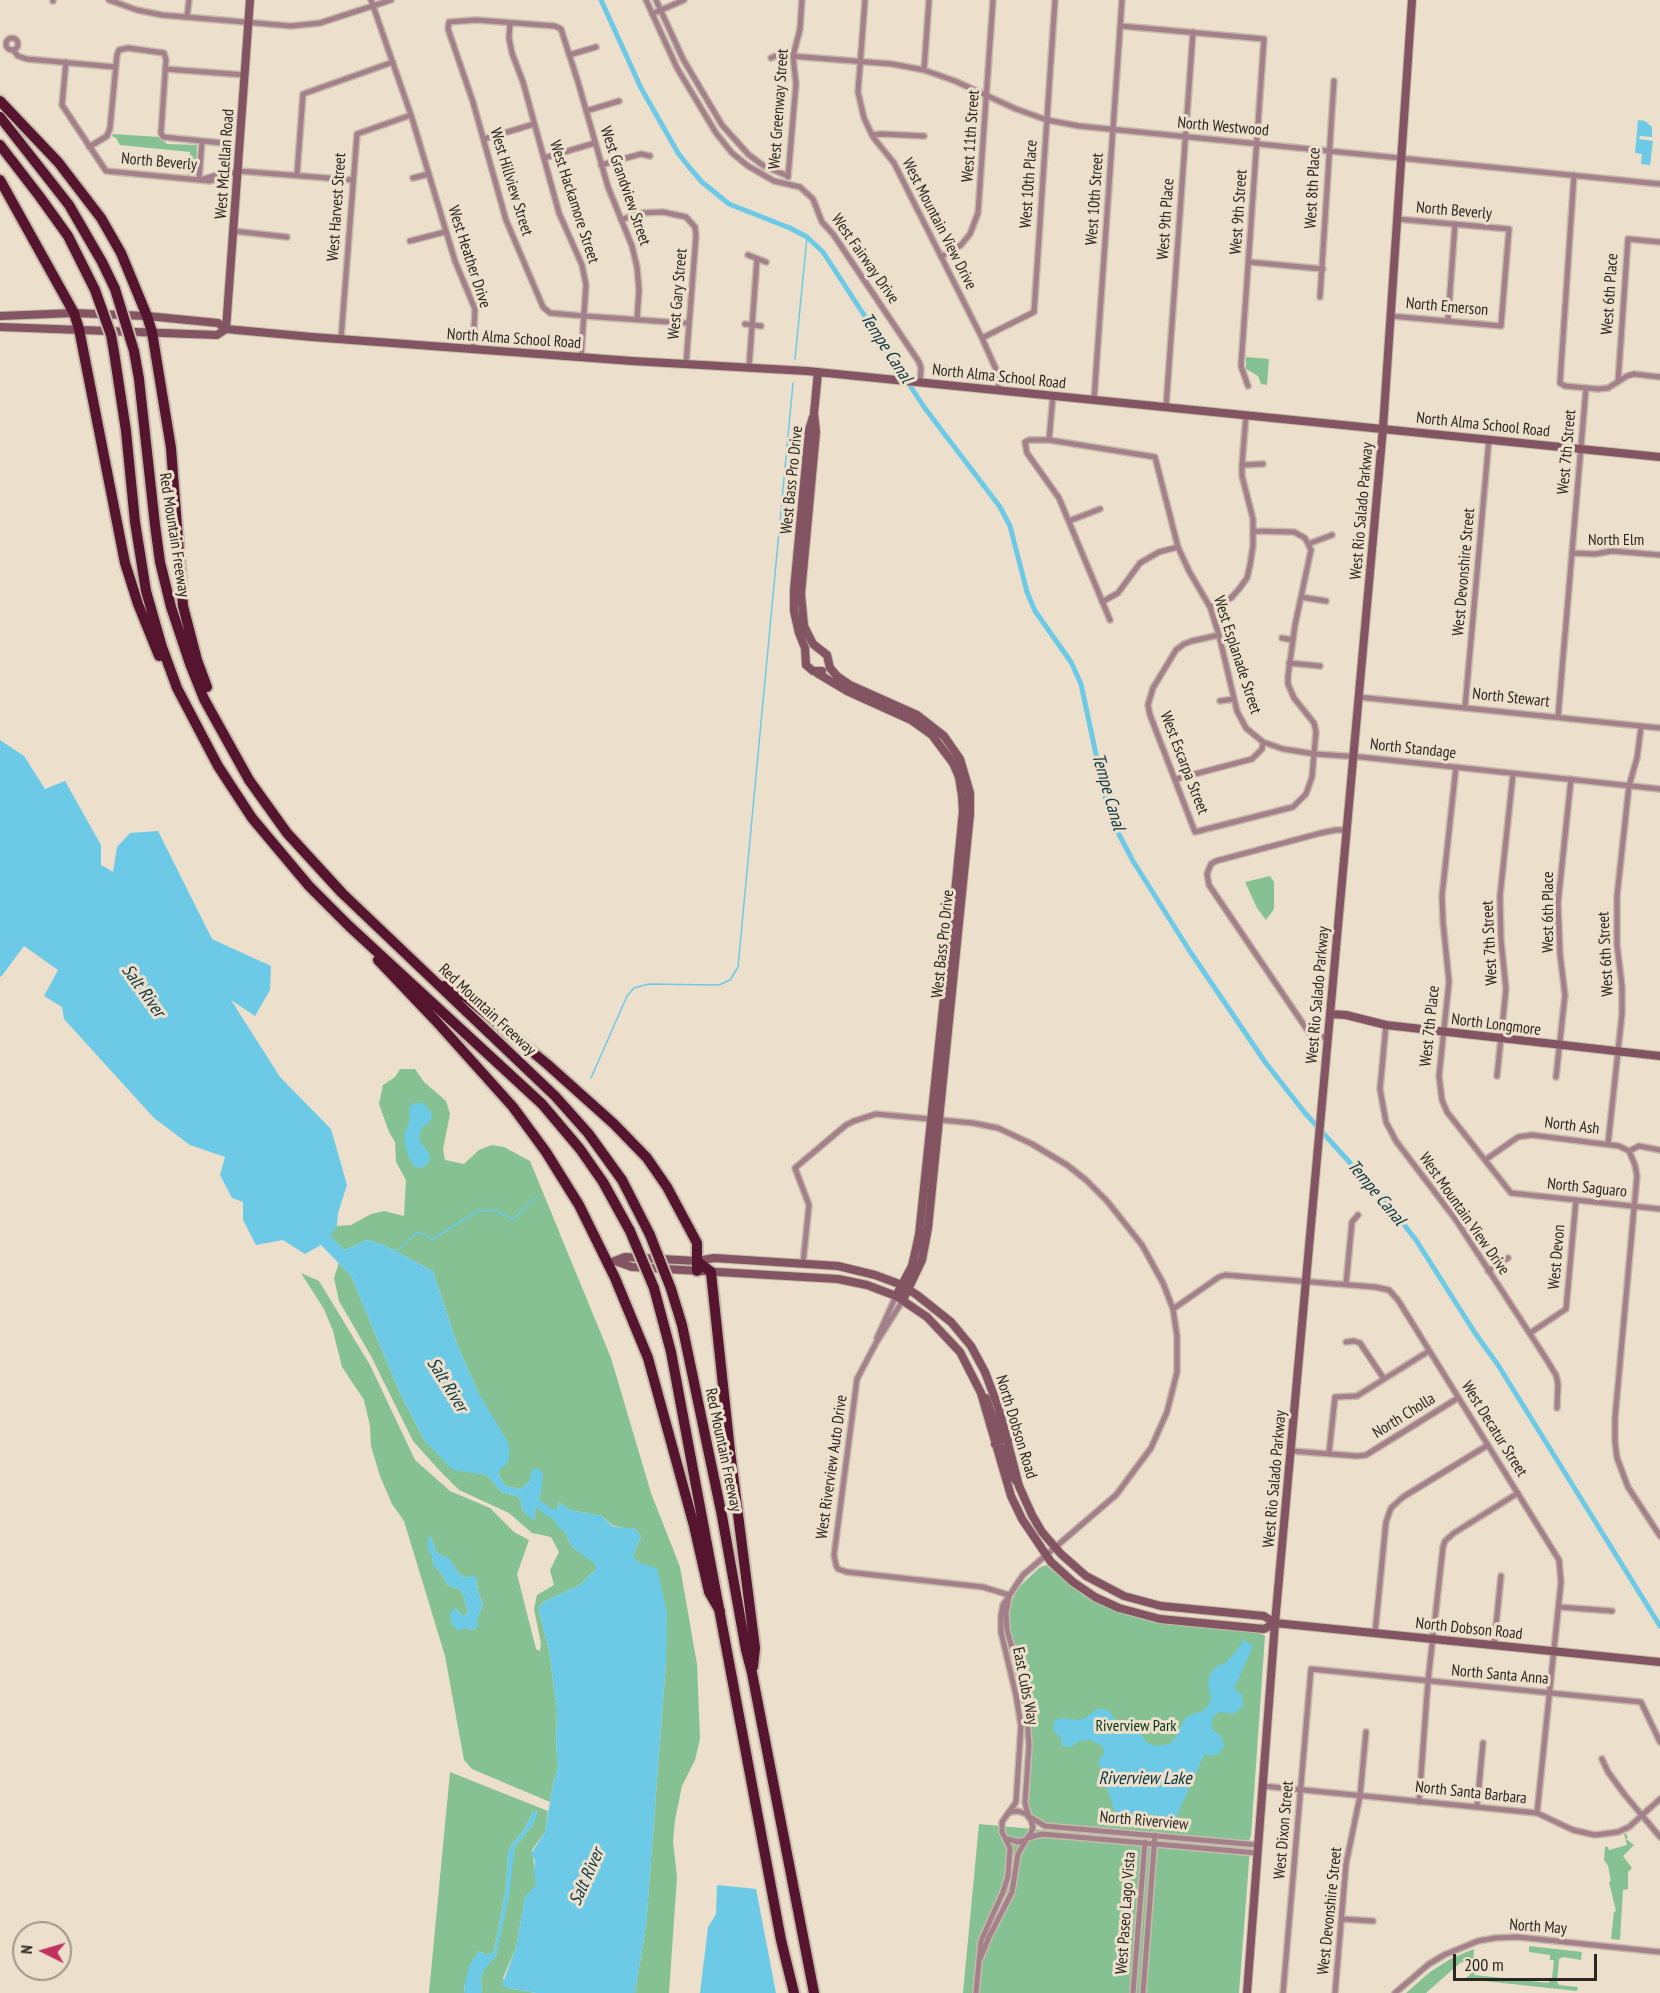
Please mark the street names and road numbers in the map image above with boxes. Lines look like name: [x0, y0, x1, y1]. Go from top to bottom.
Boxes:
street label: West Greenway Street: [765, 48, 793, 170]
street label: West 11th Street: [958, 89, 984, 183]
street label: West McLellan Road: [212, 108, 238, 220]
street label: North Westwood: [1176, 113, 1270, 141]
street label: West Grandview Street: [596, 124, 654, 248]
street label: West Hillview Street: [486, 126, 536, 238]
street label: West Hackamore Street: [545, 138, 603, 266]
street label: West 10th Place: [1016, 139, 1042, 229]
street label: West 8th Place: [1301, 147, 1325, 229]
street label: North Beverly: [120, 149, 198, 175]
street label: West Harvest Street: [324, 152, 350, 262]
street label: West 10th Street: [1082, 152, 1108, 246]
street label: West Mountain View Drive: [898, 155, 980, 293]
street label: West 9th Street: [1226, 169, 1252, 255]
street label: West 9th Place: [1154, 178, 1178, 260]
street label: North Beverly: [1415, 198, 1493, 224]
street label: West Heather Drive: [443, 203, 495, 311]
street label: West Fairway Drive: [827, 210, 903, 308]
street label: West Gary Street: [664, 248, 692, 340]
street label: West 6th Place: [1598, 253, 1622, 335]
street label: North Emerson: [1405, 294, 1489, 320]
street label: North Alma School Road: [446, 325, 582, 353]
street label: North Alma School Road: [931, 360, 1067, 394]
street label: North Alma School Road: [1415, 408, 1551, 442]
street label: West 7th Street: [1554, 409, 1580, 495]
street label: West Bass Pro Drive: [777, 425, 807, 535]
street label: West Rio Salado Parkway: [1346, 442, 1378, 580]
street label: Red Mountain Freeway: [155, 471, 193, 599]
street label: West Devonshire Street: [1449, 507, 1479, 637]
street label: North Elm: [1588, 530, 1644, 550]
street label: West Esplanade Street: [1209, 594, 1265, 716]
street label: North Stewart: [1471, 684, 1551, 712]
street label: West Escarpa Street: [1156, 709, 1212, 817]
street label: North Standage: [1369, 735, 1457, 763]
street label: West 6th Place: [1538, 871, 1558, 953]
street label: West Bass Pro Drive: [928, 889, 958, 999]
street label: West 7th Street: [1478, 900, 1502, 986]
street label: West 6th Street: [1594, 911, 1618, 997]
street label: West Rio Salado Parkway: [1302, 926, 1334, 1064]
street label: Red Mountain Freeway: [435, 960, 539, 1060]
street label: West 7th Place: [1416, 985, 1444, 1067]
street label: North Longmore: [1450, 1010, 1542, 1040]
street label: North Ash: [1543, 1113, 1601, 1139]
street label: West Mountain View Drive: [1415, 1149, 1513, 1279]
street label: North Saguaro: [1546, 1174, 1628, 1202]
street label: West Devon: [1545, 1224, 1569, 1290]
street label: North Dobson Road: [991, 1373, 1041, 1481]
street label: West Decatur Street: [1457, 1378, 1531, 1480]
street label: Red Mountain Freeway: [701, 1387, 745, 1513]
street label: North Cholla: [1369, 1389, 1439, 1443]
street label: West Riverview Auto Drive: [812, 1394, 852, 1540]
street label: West Rio Salado Parkway: [1259, 1410, 1291, 1548]
street label: North Dobson Road: [1415, 1614, 1523, 1644]
street label: East Cubs Way: [1008, 1645, 1042, 1727]
street label: North Santa Anna: [1451, 1661, 1549, 1689]
street label: North Santa Barbara: [1414, 1778, 1528, 1808]
street label: West Dixon Street: [1270, 1780, 1298, 1880]
street label: North Riverview: [1099, 1808, 1189, 1834]
street label: West Devonshire Street: [1314, 1846, 1346, 1976]
street label: West Paseo Lago Vista: [1112, 1851, 1140, 1975]
street label: North May: [1509, 1915, 1567, 1939]

